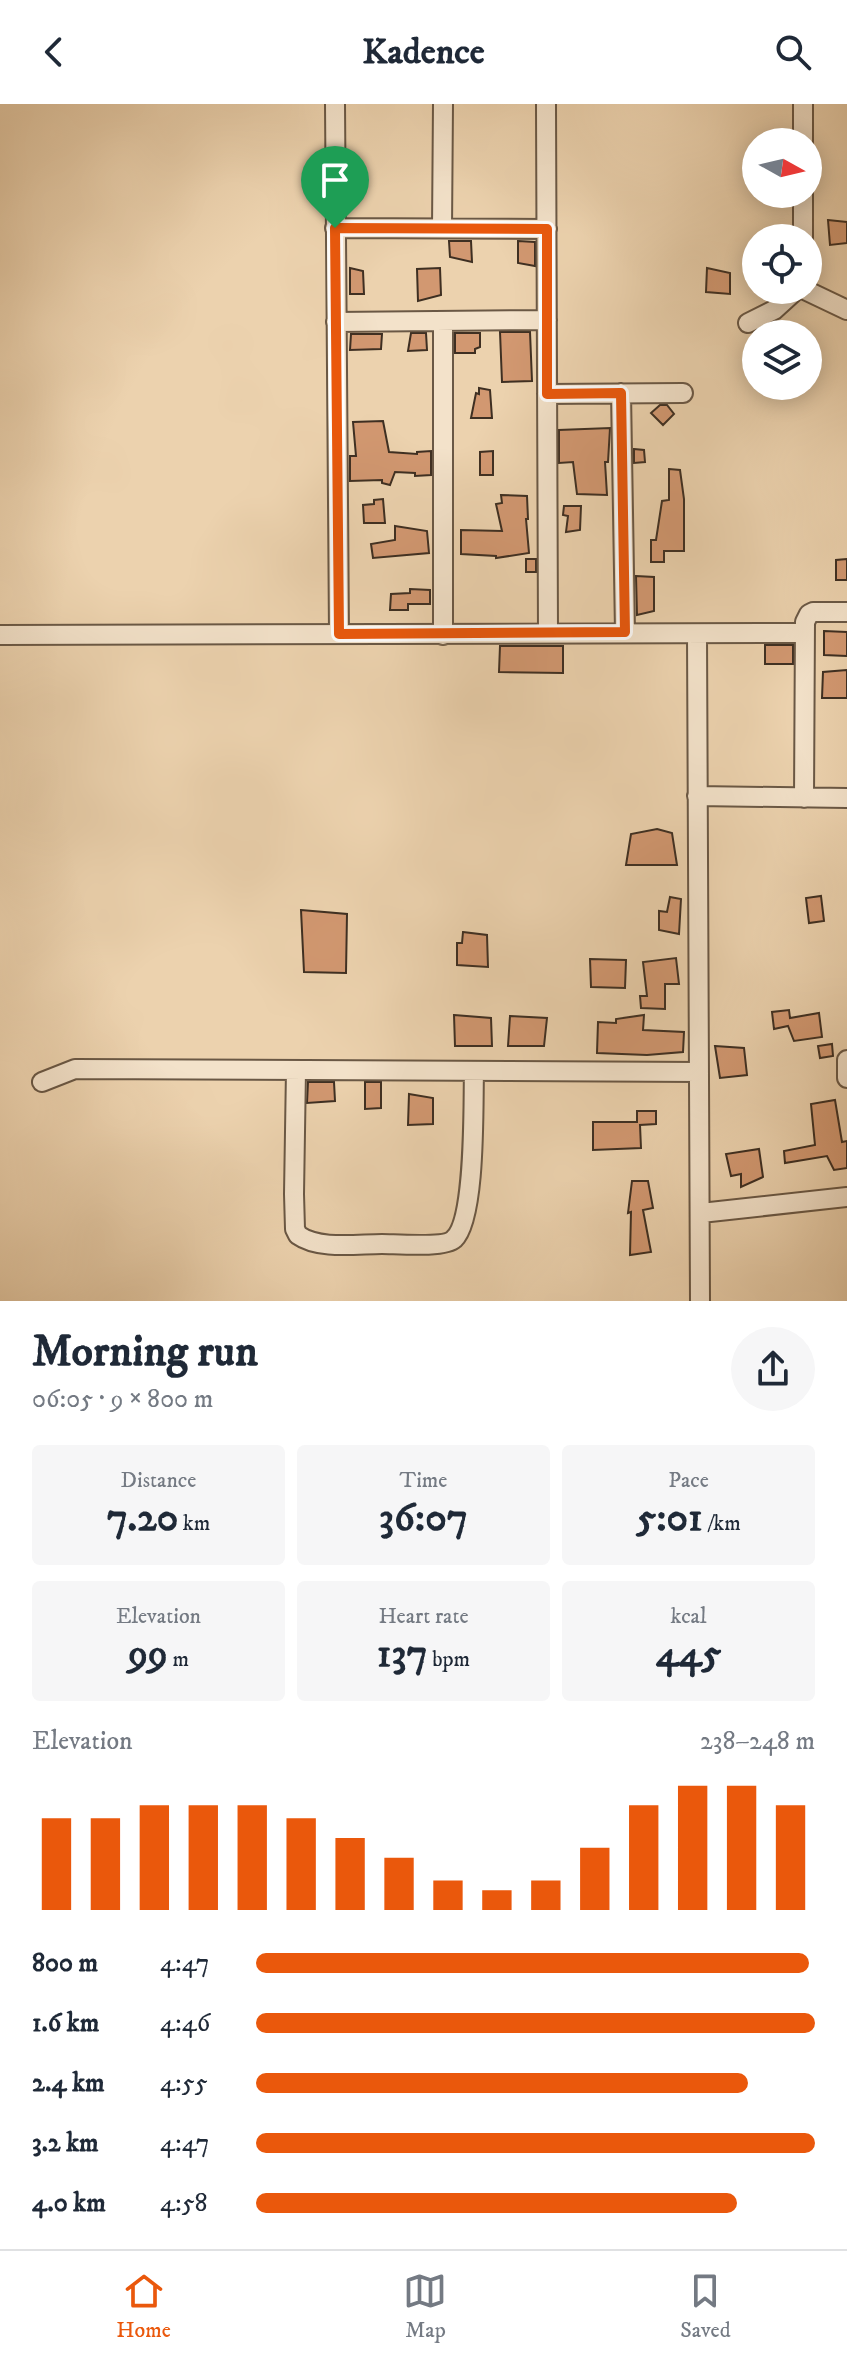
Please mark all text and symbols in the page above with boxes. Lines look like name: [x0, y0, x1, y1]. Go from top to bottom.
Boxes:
icon: back: [32, 30, 76, 74]
text: Kadence: [362, 30, 485, 75]
icon: search: [771, 30, 815, 74]
north arrow: [742, 128, 822, 208]
map controls: [742, 128, 822, 400]
pin: [301, 146, 369, 228]
icon: arrive: [313, 158, 357, 202]
button: locate: [742, 224, 822, 304]
button: layers: [742, 320, 822, 400]
text: Morning run: [32, 1325, 258, 1380]
button: share: [731, 1327, 815, 1411]
text: 06:05 · 9 × 800 m: [32, 1383, 213, 1416]
text: Distance: [121, 1467, 196, 1494]
text: Time: [400, 1467, 447, 1494]
text: Pace: [668, 1467, 709, 1494]
text: 7.20: [107, 1494, 178, 1544]
text: 36:07: [379, 1494, 468, 1544]
text: 5:01: [636, 1494, 703, 1544]
text: km: [178, 1510, 210, 1537]
text: /km: [703, 1510, 741, 1537]
text: Elevation: [116, 1603, 201, 1630]
text: Heart rate: [378, 1603, 469, 1630]
text: kcal: [670, 1603, 707, 1630]
text: 99: [128, 1630, 168, 1680]
text: 137: [377, 1630, 428, 1680]
text: 445: [656, 1630, 721, 1680]
text: m: [168, 1646, 189, 1673]
text: bpm: [428, 1646, 470, 1673]
text: Elevation: [32, 1725, 133, 1758]
text: 238–248 m: [700, 1725, 815, 1758]
text: 800 m: [32, 1947, 98, 1980]
text: 4:47: [160, 1947, 210, 1980]
text: 1.6 km: [32, 2007, 99, 2040]
text: 4:46: [160, 2007, 210, 2040]
text: 2.4 km: [32, 2067, 105, 2100]
text: 4:55: [160, 2067, 208, 2100]
text: 3.2 km: [32, 2127, 99, 2160]
text: 4:47: [160, 2127, 210, 2160]
text: 4.0 km: [32, 2187, 106, 2220]
text: 4:58: [160, 2187, 208, 2220]
tab: Home: [116, 2269, 171, 2344]
tab: Map: [403, 2269, 447, 2344]
tab: Saved: [680, 2269, 731, 2344]

